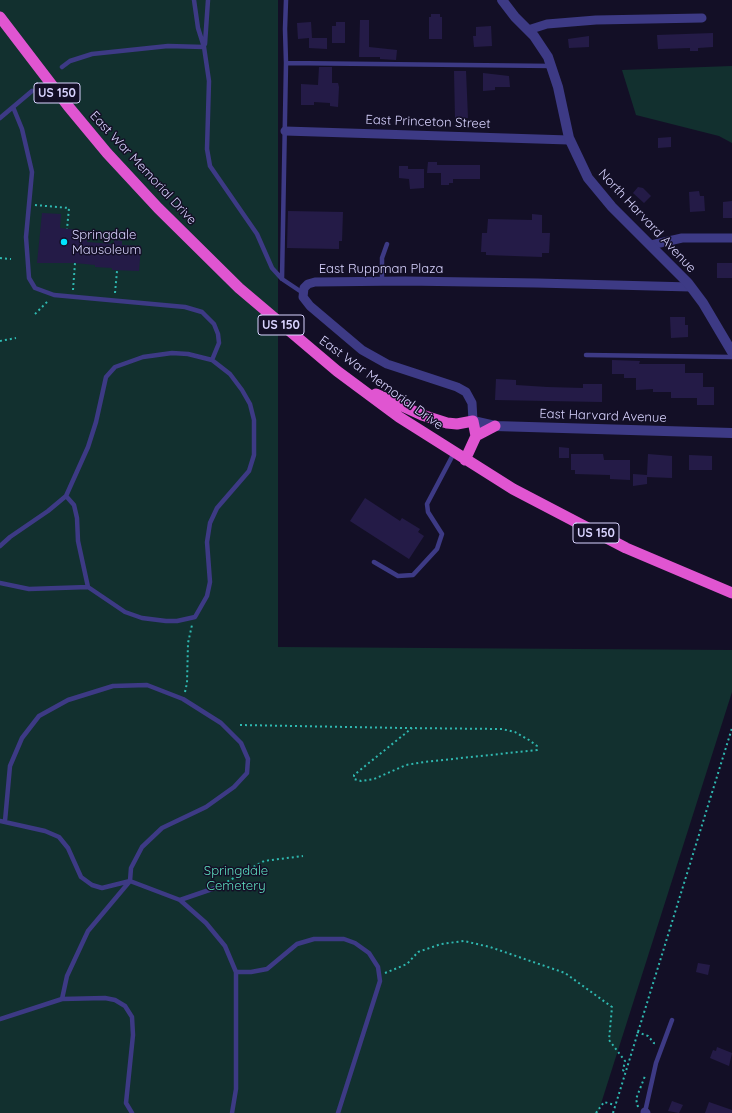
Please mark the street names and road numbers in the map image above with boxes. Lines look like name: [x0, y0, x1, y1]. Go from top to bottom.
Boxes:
road number: US 150: [34, 83, 80, 103]
street label: East War Memorial Drive: [86, 108, 200, 228]
street label: East Princeton Street: [365, 112, 491, 132]
street label: North Harvard Avenue: [595, 166, 699, 276]
street label: East Ruppman Plaza: [319, 261, 443, 277]
road number: US 150: [258, 315, 304, 335]
street label: East War Memorial Drive: [316, 333, 446, 433]
street label: East Harvard Avenue: [539, 406, 667, 426]
road number: US 150: [573, 523, 619, 543]

